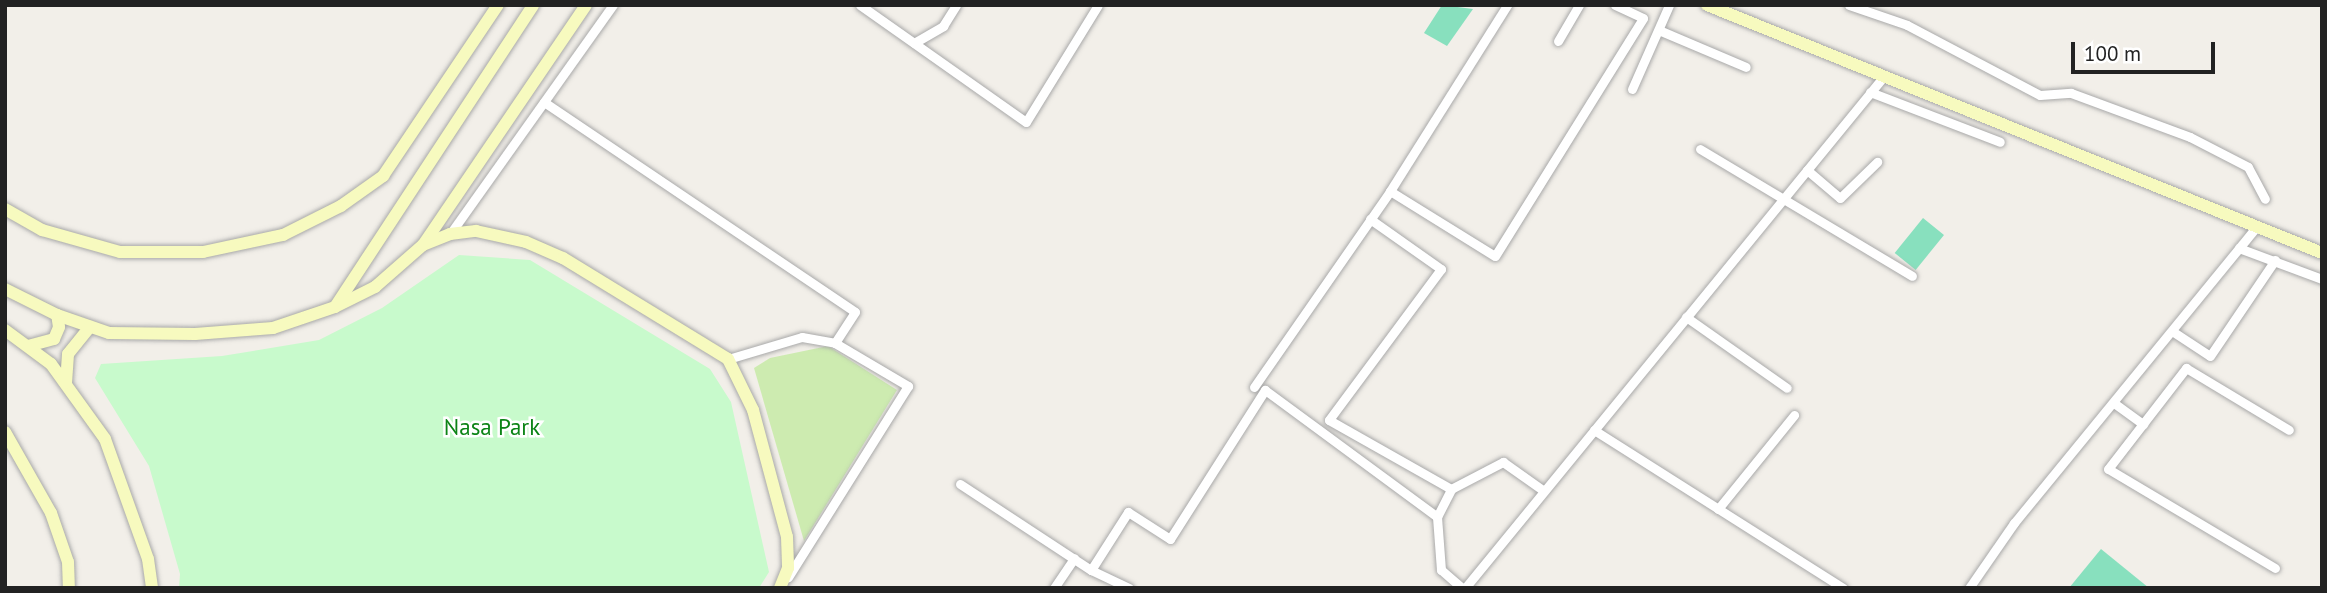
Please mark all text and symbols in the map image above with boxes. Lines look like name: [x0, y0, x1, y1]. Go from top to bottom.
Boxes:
scale bar: [2075, 28, 2218, 72]
text: 100 m: [2084, 40, 2141, 67]
park label: Nasa Park: [444, 413, 540, 441]

